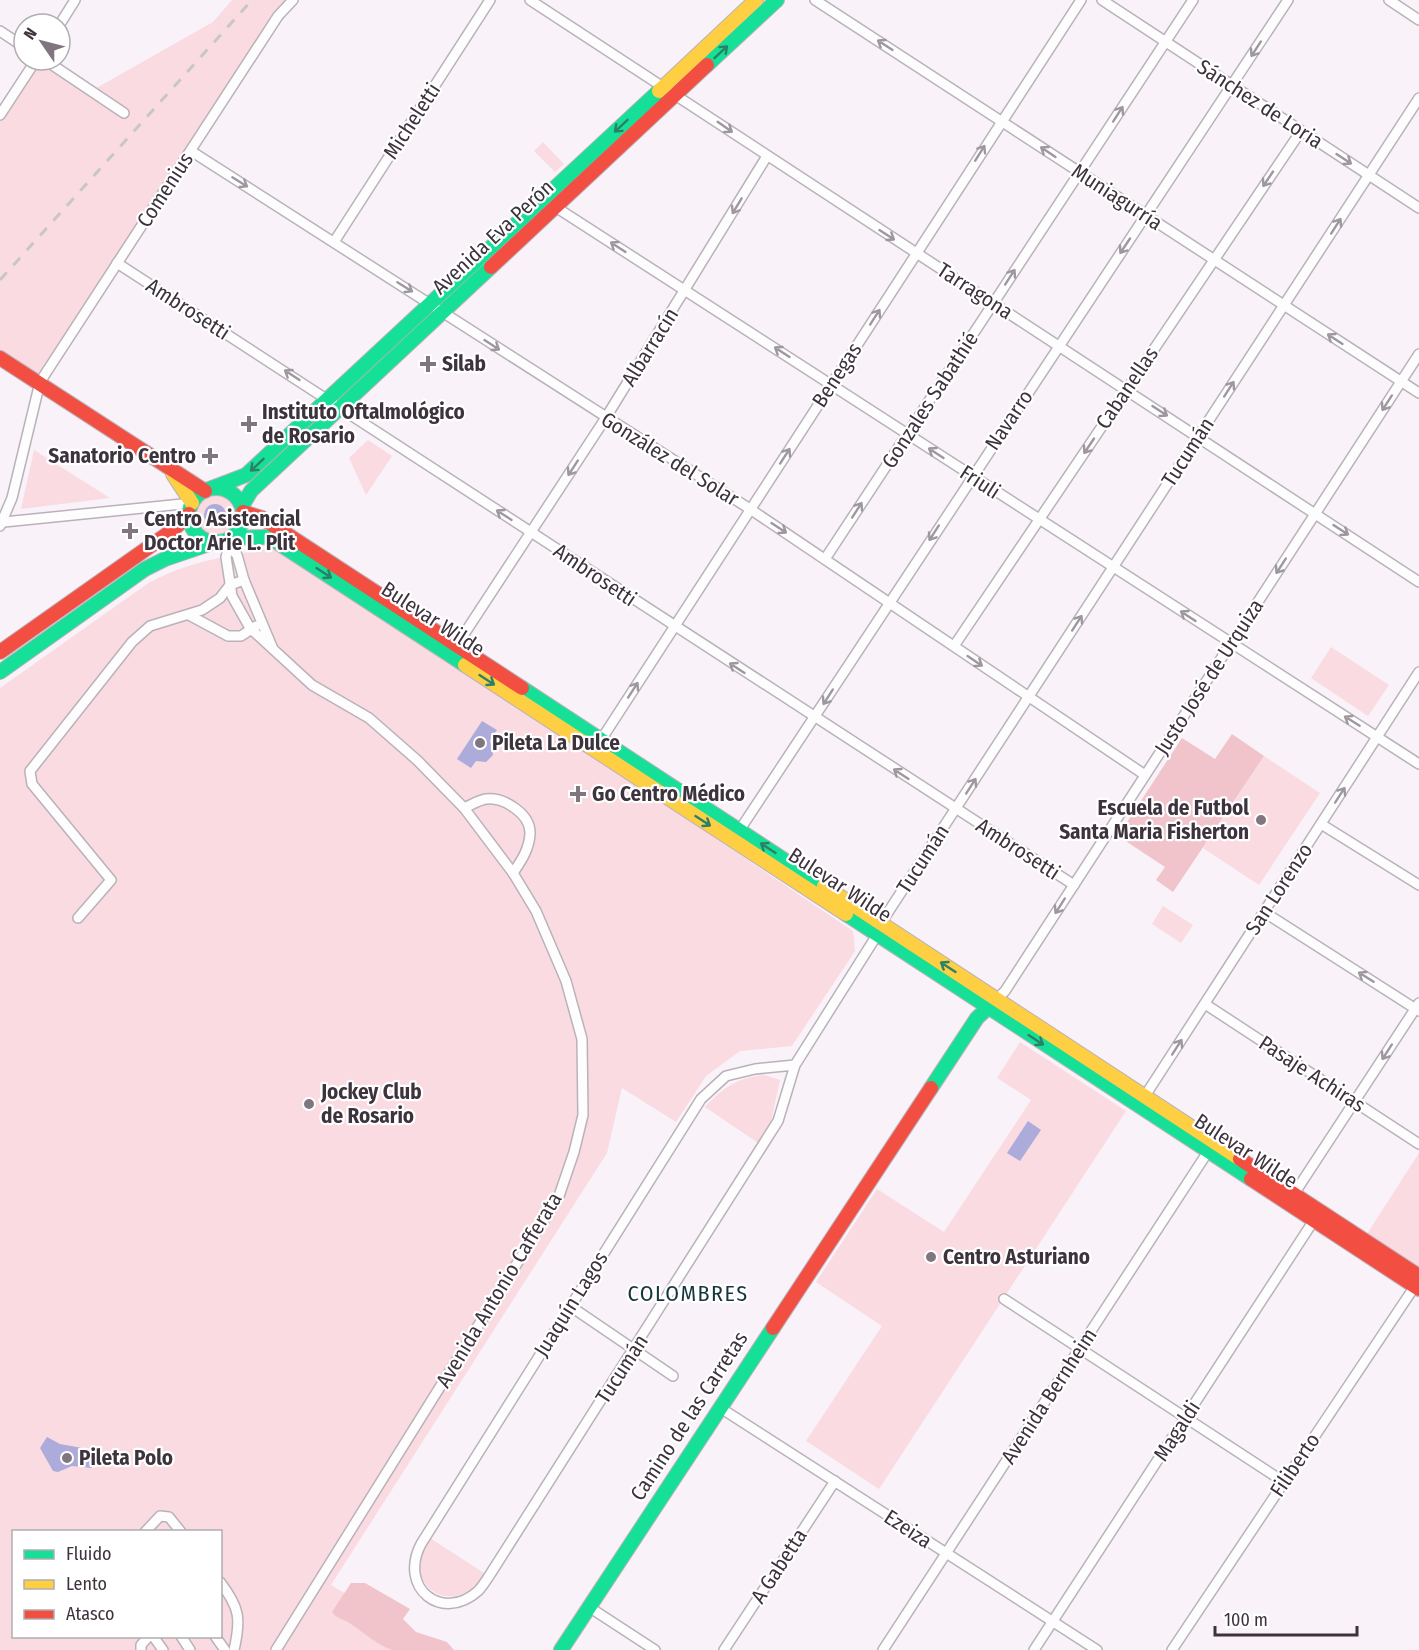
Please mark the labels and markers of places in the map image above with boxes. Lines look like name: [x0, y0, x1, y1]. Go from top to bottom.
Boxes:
place label: Silab: [442, 351, 486, 377]
marker: Silab: [419, 355, 437, 373]
place label: Instituto Oftalmológico de Rosario: [262, 399, 465, 449]
marker: Instituto Oftalmológico de Rosario: [240, 415, 258, 433]
place label: Sanatorio Centro: [48, 443, 196, 469]
marker: Sanatorio Centro: [201, 447, 219, 465]
place label: Centro Asistencial Doctor Arie L. Plit: [144, 506, 301, 556]
marker: Centro Asistencial Doctor Arie L. Plit: [121, 522, 139, 540]
place label: Pileta La Dulce: [492, 730, 620, 756]
marker: Pileta La Dulce: [473, 736, 487, 750]
place label: Go Centro Médico: [592, 781, 745, 807]
marker: Go Centro Médico: [569, 785, 587, 803]
place label: Escuela de Futbol Santa Maria Fisherton: [1059, 795, 1249, 845]
marker: Escuela de Futbol Santa Maria Fisherton: [1254, 813, 1268, 827]
place label: Jockey Club de Rosario: [320, 1079, 422, 1129]
marker: Jockey Club de Rosario: [302, 1097, 316, 1111]
place label: Centro Asturiano: [943, 1244, 1090, 1270]
marker: Centro Asturiano: [924, 1250, 938, 1264]
place label: Pileta Polo: [79, 1445, 173, 1471]
marker: Pileta Polo: [60, 1451, 74, 1465]

